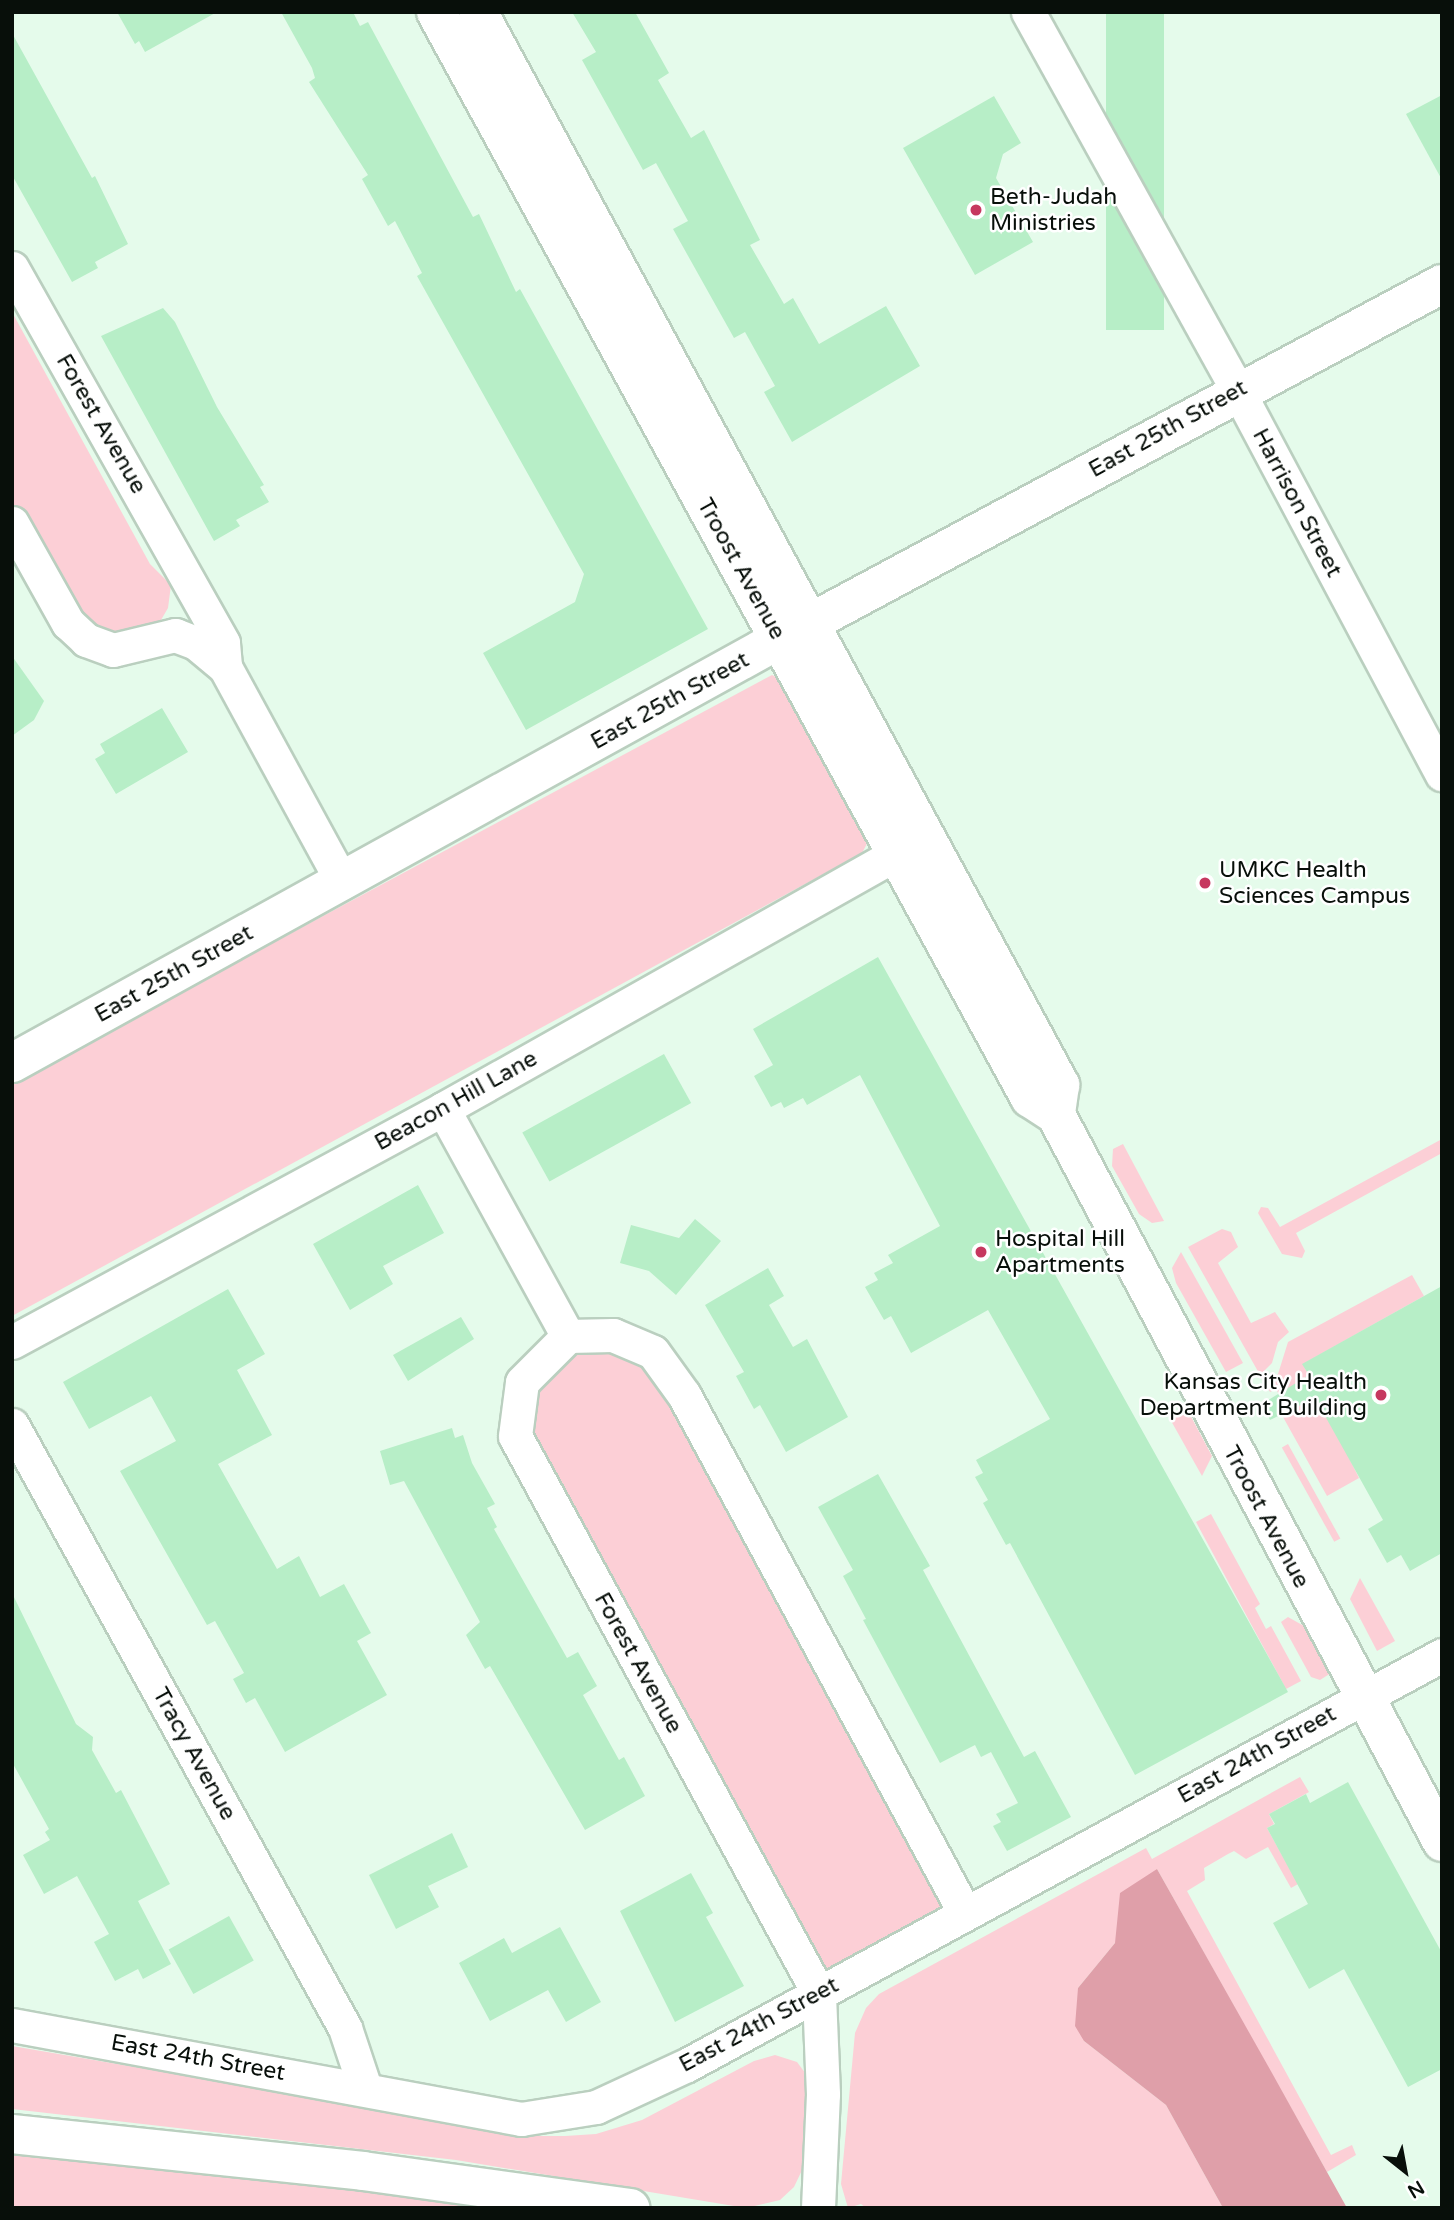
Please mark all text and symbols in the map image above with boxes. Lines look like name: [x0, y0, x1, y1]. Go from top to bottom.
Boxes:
place label: Beth-Judah Ministries: [990, 183, 1117, 237]
marker: Beth-Judah Ministries: [968, 202, 984, 218]
street label: Forest Avenue: [50, 349, 152, 499]
street label: East 25th Street: [1084, 374, 1252, 484]
street label: Harrison Street: [1246, 424, 1348, 582]
street label: Troost Avenue: [691, 494, 791, 644]
street label: East 25th Street: [586, 646, 754, 756]
place label: UMKC Health Sciences Campus: [1219, 856, 1410, 910]
marker: UMKC Health Sciences Campus: [1197, 875, 1213, 891]
street label: East 25th Street: [90, 919, 258, 1029]
street label: Beacon Hill Lane: [370, 1045, 542, 1157]
place label: Hospital Hill Apartments: [995, 1225, 1125, 1279]
marker: Hospital Hill Apartments: [973, 1244, 989, 1260]
place label: Kansas City Health Department Building: [1139, 1368, 1367, 1422]
marker: Kansas City Health Department Building: [1373, 1387, 1389, 1403]
street label: Troost Avenue: [1217, 1441, 1315, 1593]
street label: Forest Avenue: [588, 1588, 688, 1738]
street label: Tracy Avenue: [146, 1683, 242, 1825]
street label: East 24th Street: [1173, 1700, 1341, 1810]
street label: East 24th Street: [675, 1971, 843, 2079]
street label: East 24th Street: [109, 2029, 287, 2087]
north arrow: [1370, 2136, 1440, 2206]
text: N: [1404, 2176, 1428, 2202]

